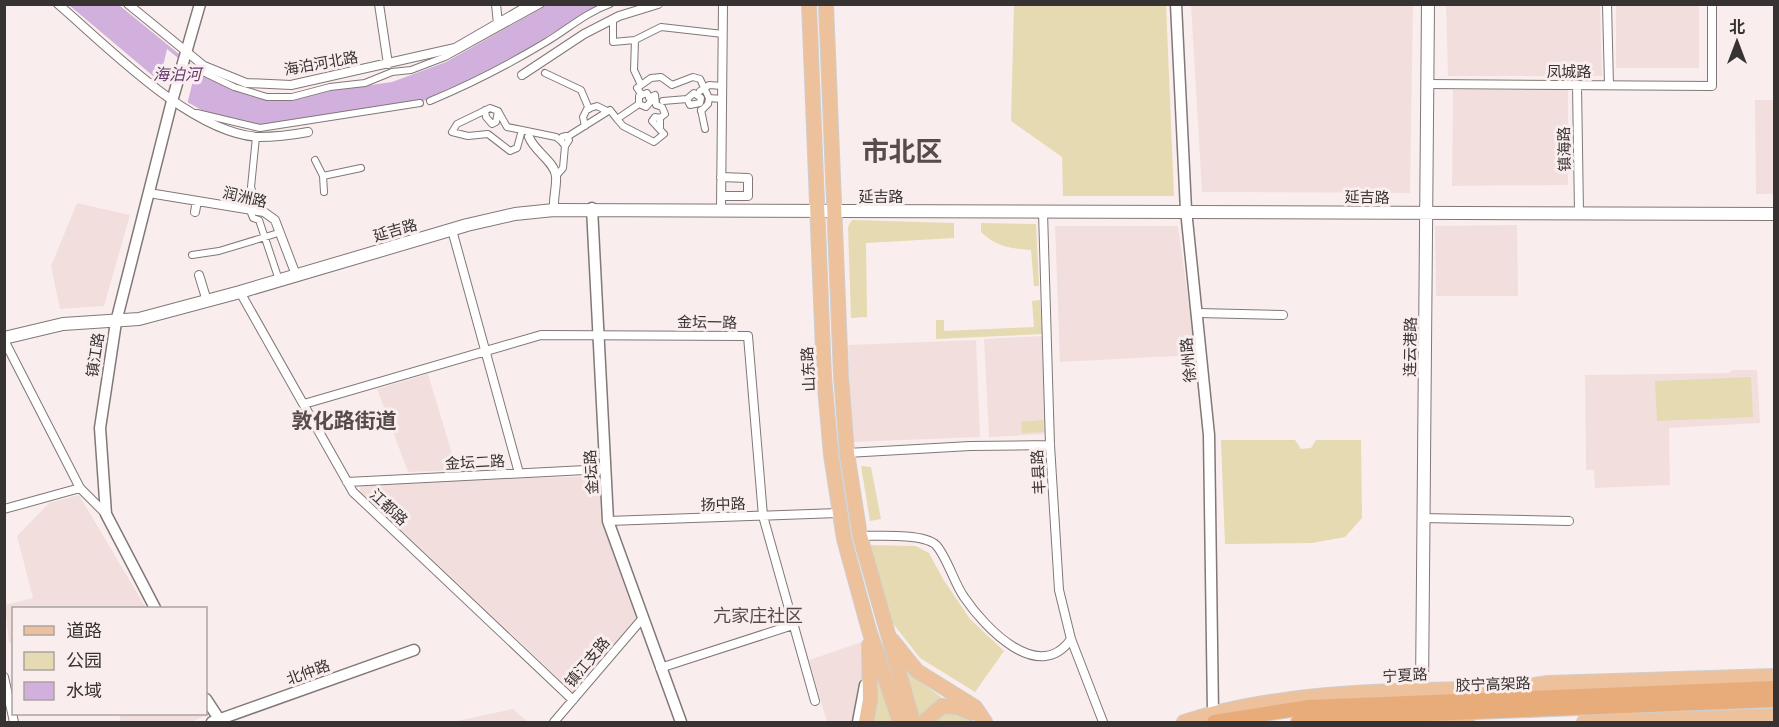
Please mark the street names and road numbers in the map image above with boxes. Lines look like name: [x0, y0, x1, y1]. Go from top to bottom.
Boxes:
street label: 海泊河北路: [282, 47, 360, 79]
street label: 凤城路: [1546, 62, 1592, 81]
street label: 镇海路: [1554, 126, 1574, 172]
street label: 润洲路: [221, 183, 269, 211]
street label: 延吉路: [858, 187, 904, 206]
street label: 延吉路: [1344, 187, 1390, 207]
street label: 延吉路: [371, 215, 419, 245]
street label: 金坛一路: [677, 312, 737, 332]
street label: 连云港路: [1400, 317, 1420, 377]
street label: 镇江路: [82, 331, 108, 379]
street label: 徐州路: [1177, 337, 1199, 383]
street label: 山东路: [797, 346, 819, 392]
street label: 金坛路: [580, 449, 602, 495]
street label: 丰县路: [1027, 449, 1049, 495]
street label: 金坛二路: [445, 451, 505, 473]
street label: 江都路: [366, 485, 412, 529]
street label: 扬中路: [700, 494, 746, 514]
street label: 镇江支路: [560, 633, 614, 691]
street label: 北仲路: [284, 655, 332, 689]
street label: 宁夏路: [1382, 664, 1428, 686]
street label: 胶宁高架路: [1455, 673, 1531, 695]

